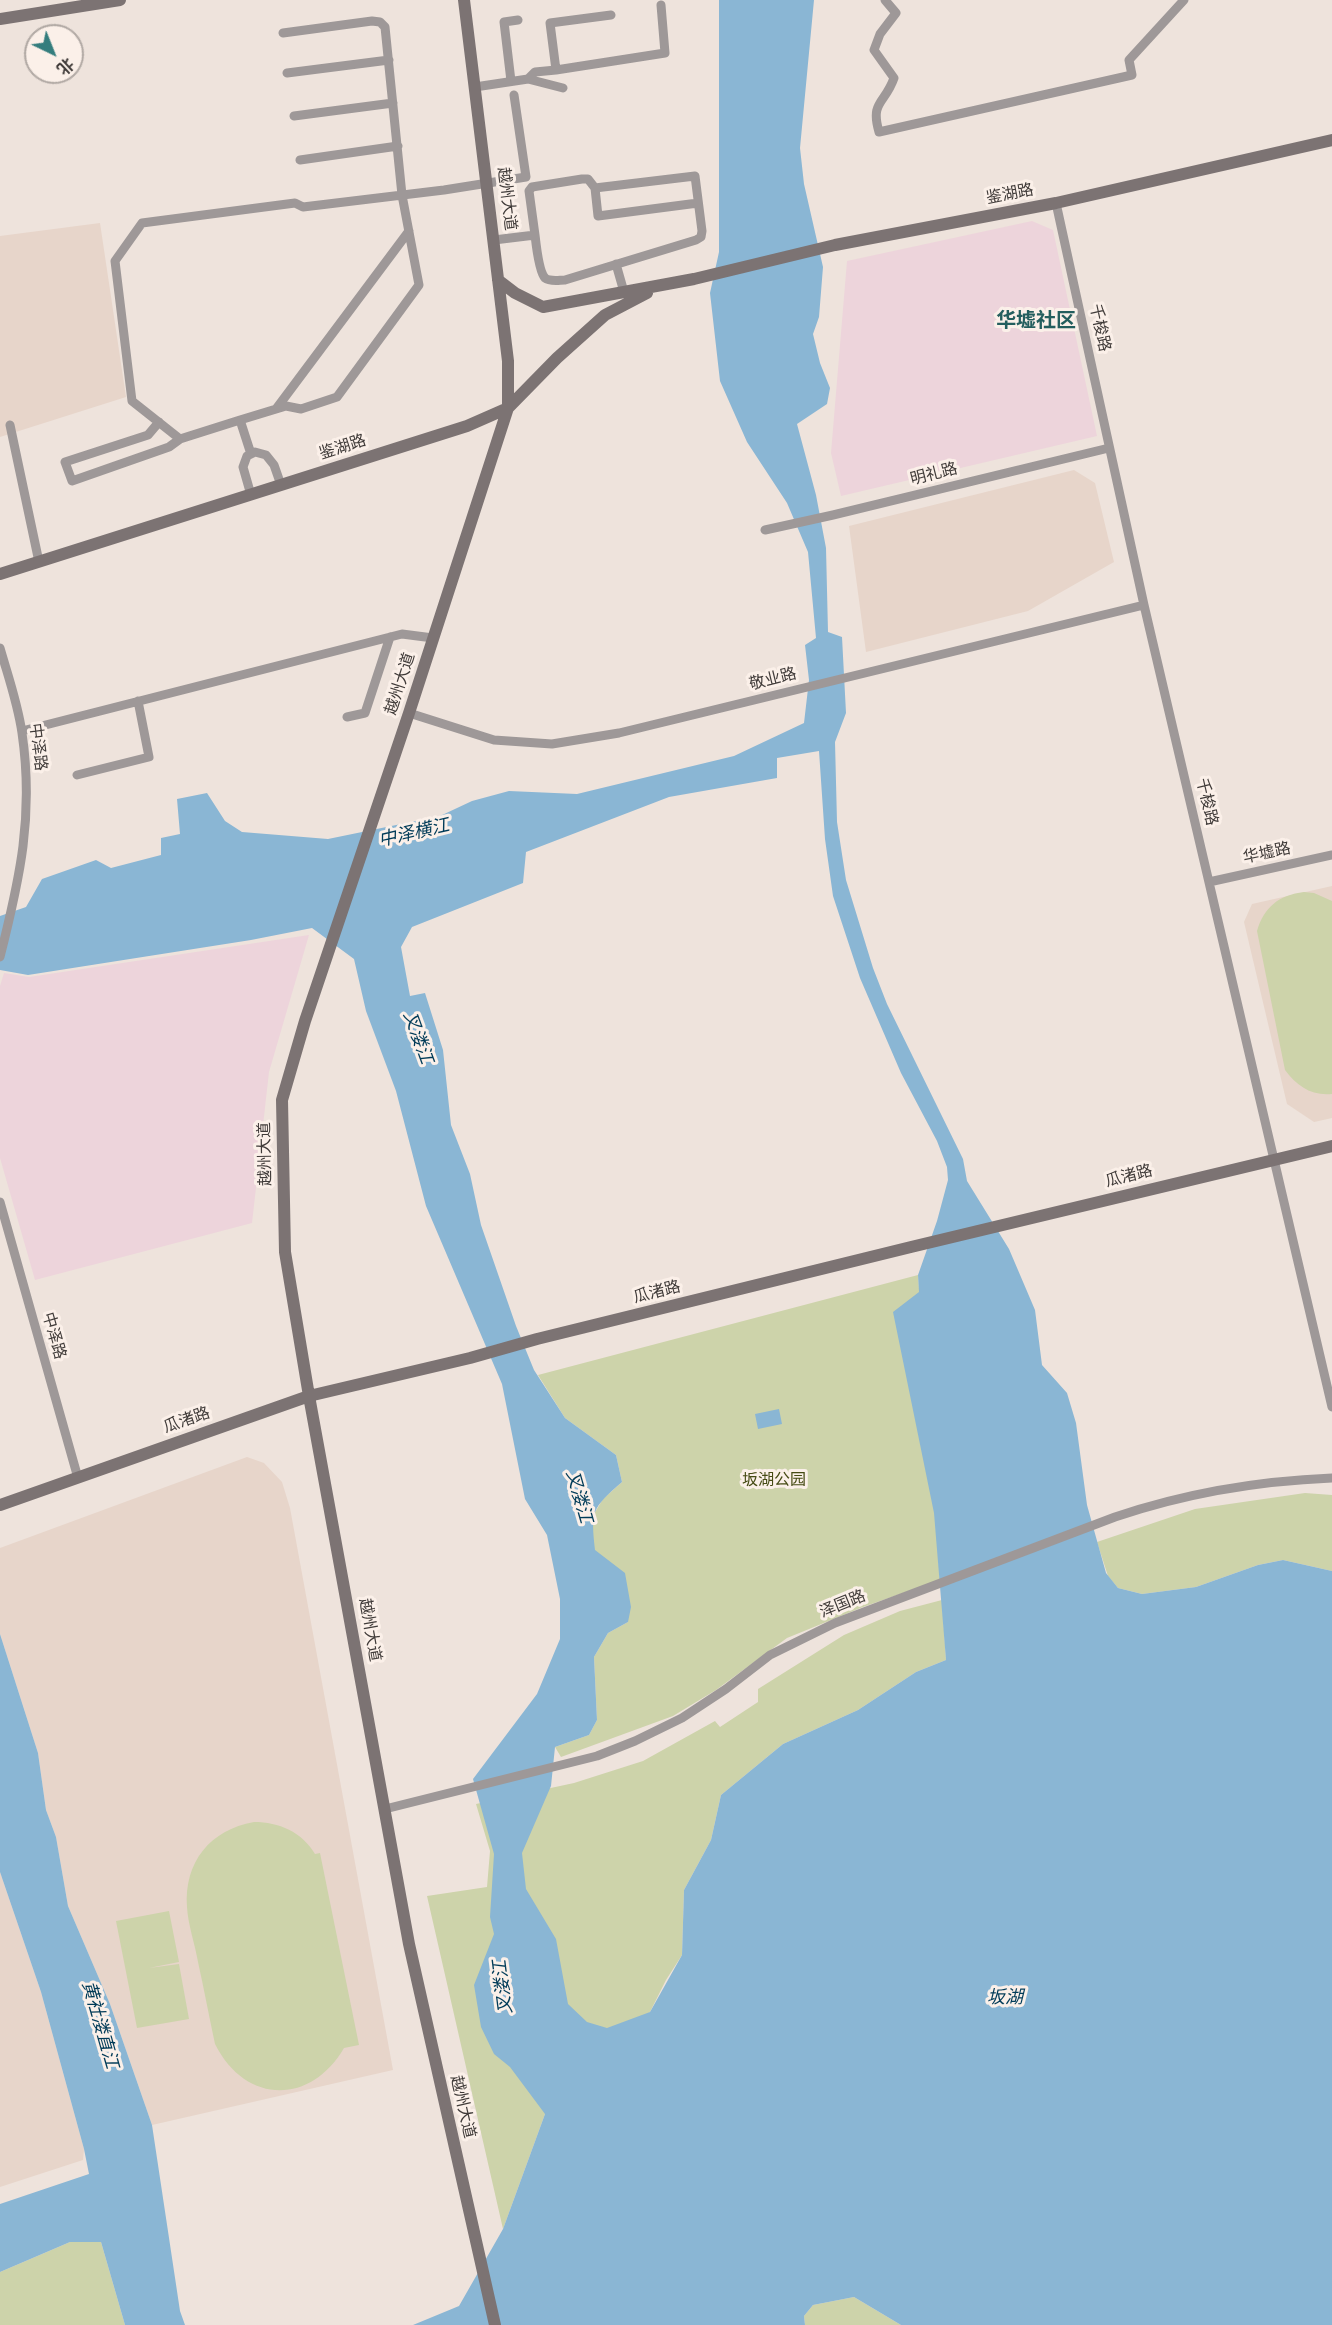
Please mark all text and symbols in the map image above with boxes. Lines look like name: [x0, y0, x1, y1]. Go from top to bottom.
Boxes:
north arrow: [24, 24, 84, 84]
text: 北: [52, 52, 78, 79]
street label: 越州大道: [493, 166, 519, 232]
street label: 鉴湖路: [985, 181, 1035, 209]
street label: 千梭路: [1085, 303, 1113, 353]
district label: 华墟社区: [996, 310, 1076, 334]
street label: 鉴湖路: [317, 431, 369, 465]
street label: 明礼路: [908, 460, 960, 490]
street label: 越州大道: [382, 651, 420, 717]
street label: 敬业路: [747, 665, 799, 695]
street label: 中泽路: [25, 722, 49, 772]
street label: 千梭路: [1191, 776, 1221, 828]
water label: 中泽横江: [376, 815, 452, 853]
street label: 华墟路: [1242, 840, 1292, 868]
water label: 叉溇江: [398, 1009, 436, 1067]
street label: 越州大道: [256, 1122, 276, 1186]
street label: 瓜渚路: [1103, 1162, 1155, 1192]
street label: 瓜渚路: [631, 1278, 683, 1308]
street label: 中泽路: [37, 1310, 69, 1362]
street label: 瓜渚路: [161, 1404, 213, 1438]
water label: 叉溇江: [560, 1468, 596, 1526]
park label: 坂湖公园: [742, 1471, 806, 1491]
street label: 泽国路: [817, 1587, 869, 1623]
street label: 越州大道: [354, 1597, 384, 1663]
water label: 叉溇江: [490, 1959, 518, 2015]
water label: 黄社溇直江: [76, 1979, 122, 2071]
water label: 坂湖: [987, 1988, 1023, 2010]
street label: 越州大道: [445, 2074, 479, 2140]

